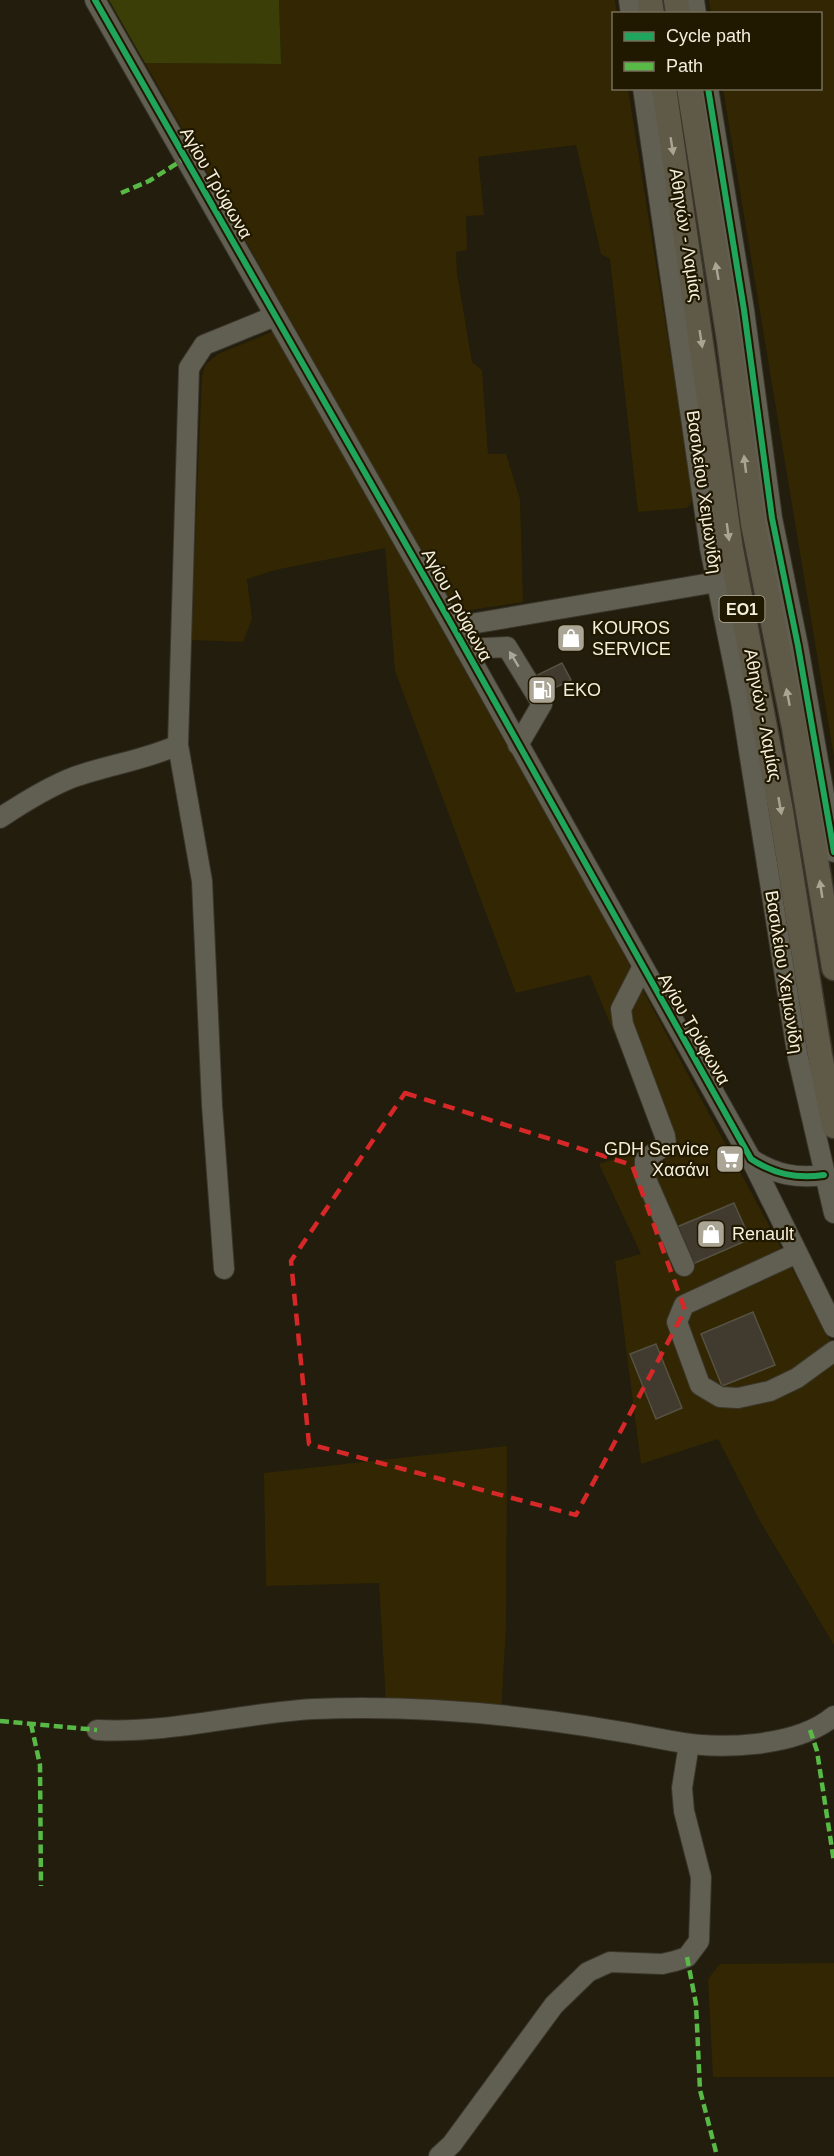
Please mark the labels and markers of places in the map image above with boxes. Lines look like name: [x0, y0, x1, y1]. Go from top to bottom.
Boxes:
place label: KOUROS SERVICE: [592, 618, 671, 659]
shop icon: KOUROS SERVICE: [555, 622, 587, 654]
fuel station icon: EKO: [526, 674, 558, 706]
place label: EKO: [563, 680, 601, 700]
place label: GDH Service Χασάνι: [604, 1139, 709, 1180]
supermarket icon: GDH Service Χασάνι: [714, 1143, 746, 1175]
shop icon: Renault: [695, 1218, 727, 1250]
place label: Renault: [732, 1224, 794, 1244]

